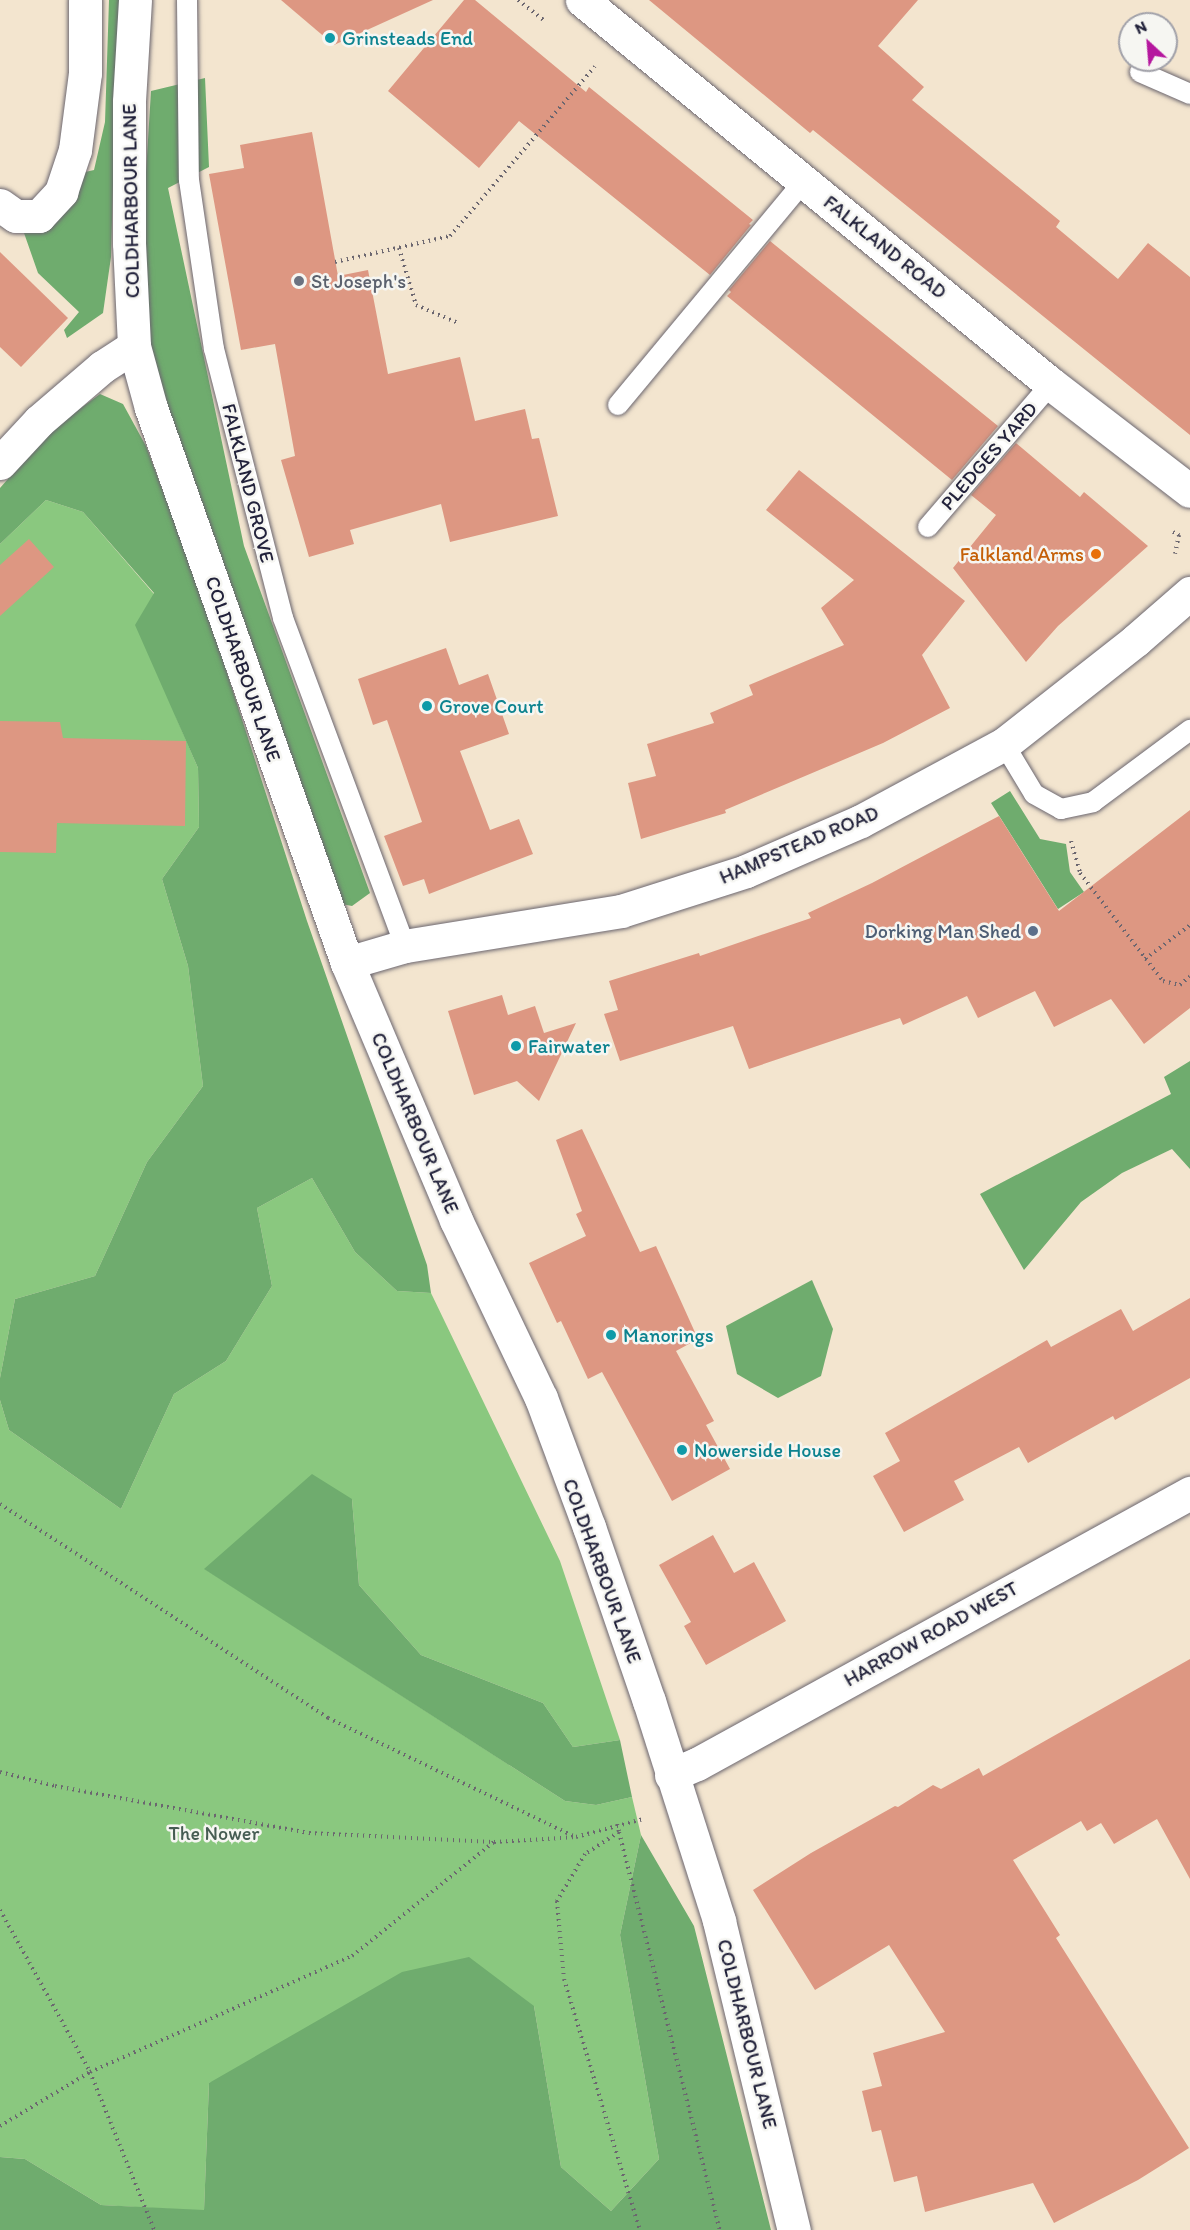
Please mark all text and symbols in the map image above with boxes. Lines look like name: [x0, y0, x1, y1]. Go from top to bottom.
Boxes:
north arrow: [1118, 12, 1178, 72]
text: N: [1132, 16, 1150, 38]
place label: Grinsteads End: [342, 26, 473, 50]
marker: Grinsteads End: [323, 31, 337, 45]
street label: COLDHARBOUR LANE: [117, 103, 145, 299]
street label: FALKLAND ROAD: [819, 190, 951, 304]
place label: St Joseph's: [311, 269, 405, 293]
marker: St Joseph's: [292, 274, 306, 288]
street label: PLEDGES YARD: [936, 397, 1042, 515]
street label: FALKLAND GROVE: [217, 401, 279, 565]
place label: Falkland Arms: [960, 542, 1084, 566]
marker: Falkland Arms: [1089, 547, 1103, 561]
street label: COLDHARBOUR LANE: [200, 573, 286, 765]
place label: Grove Court: [439, 694, 544, 718]
marker: Grove Court: [420, 699, 434, 713]
street label: HAMPSTEAD ROAD: [716, 801, 882, 889]
place label: Dorking Man Shed: [864, 919, 1021, 943]
marker: Dorking Man Shed: [1026, 924, 1040, 938]
street label: COLDHARBOUR LANE: [366, 1029, 464, 1217]
place label: Fairwater: [528, 1034, 610, 1058]
marker: Fairwater: [509, 1039, 523, 1053]
place label: Manorings: [623, 1323, 714, 1347]
marker: Manorings: [604, 1328, 618, 1342]
place label: Nowerside House: [694, 1438, 841, 1462]
marker: Nowerside House: [675, 1443, 689, 1457]
street label: COLDHARBOUR LANE: [557, 1475, 647, 1667]
street label: HARROW ROAD WEST: [840, 1576, 1022, 1692]
park label: The Nower: [169, 1821, 259, 1845]
street label: COLDHARBOUR LANE: [712, 1937, 782, 2131]

